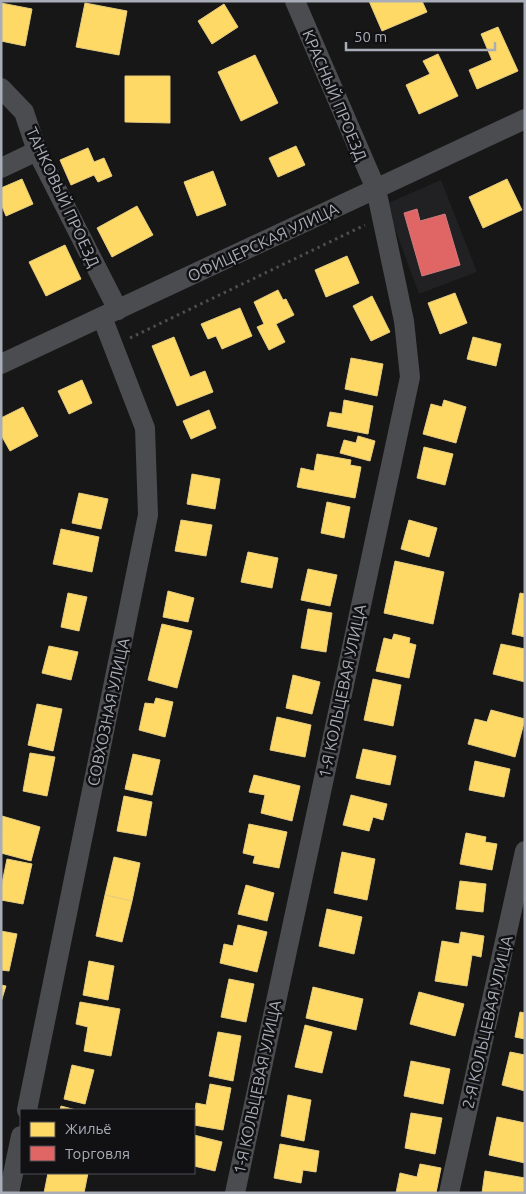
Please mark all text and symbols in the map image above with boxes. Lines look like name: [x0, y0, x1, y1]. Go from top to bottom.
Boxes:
scale bar: [346, 20, 495, 52]
street label: КРАСНЫЙ ПРОЕЗД: [299, 26, 372, 163]
text: 50 m: [354, 28, 387, 45]
street label: ТАНКОВЫЙ ПРОЕЗД: [23, 124, 104, 270]
street label: ОФИЦЕРСКАЯ УЛИЦА: [185, 199, 342, 285]
street label: 1-Я КОЛЬЦЕВАЯ УЛИЦА: [315, 602, 369, 779]
street label: СОВХОЗНАЯ УЛИЦА: [84, 636, 133, 788]
street label: 2-Я КОЛЬЦЕВАЯ УЛИЦА: [458, 933, 516, 1110]
street label: 1-Я КОЛЬЦЕВАЯ УЛИЦА: [230, 998, 284, 1175]
legend: [20, 1109, 195, 1174]
text: Жильё: [65, 1120, 112, 1137]
text: Торговля: [65, 1145, 130, 1162]

